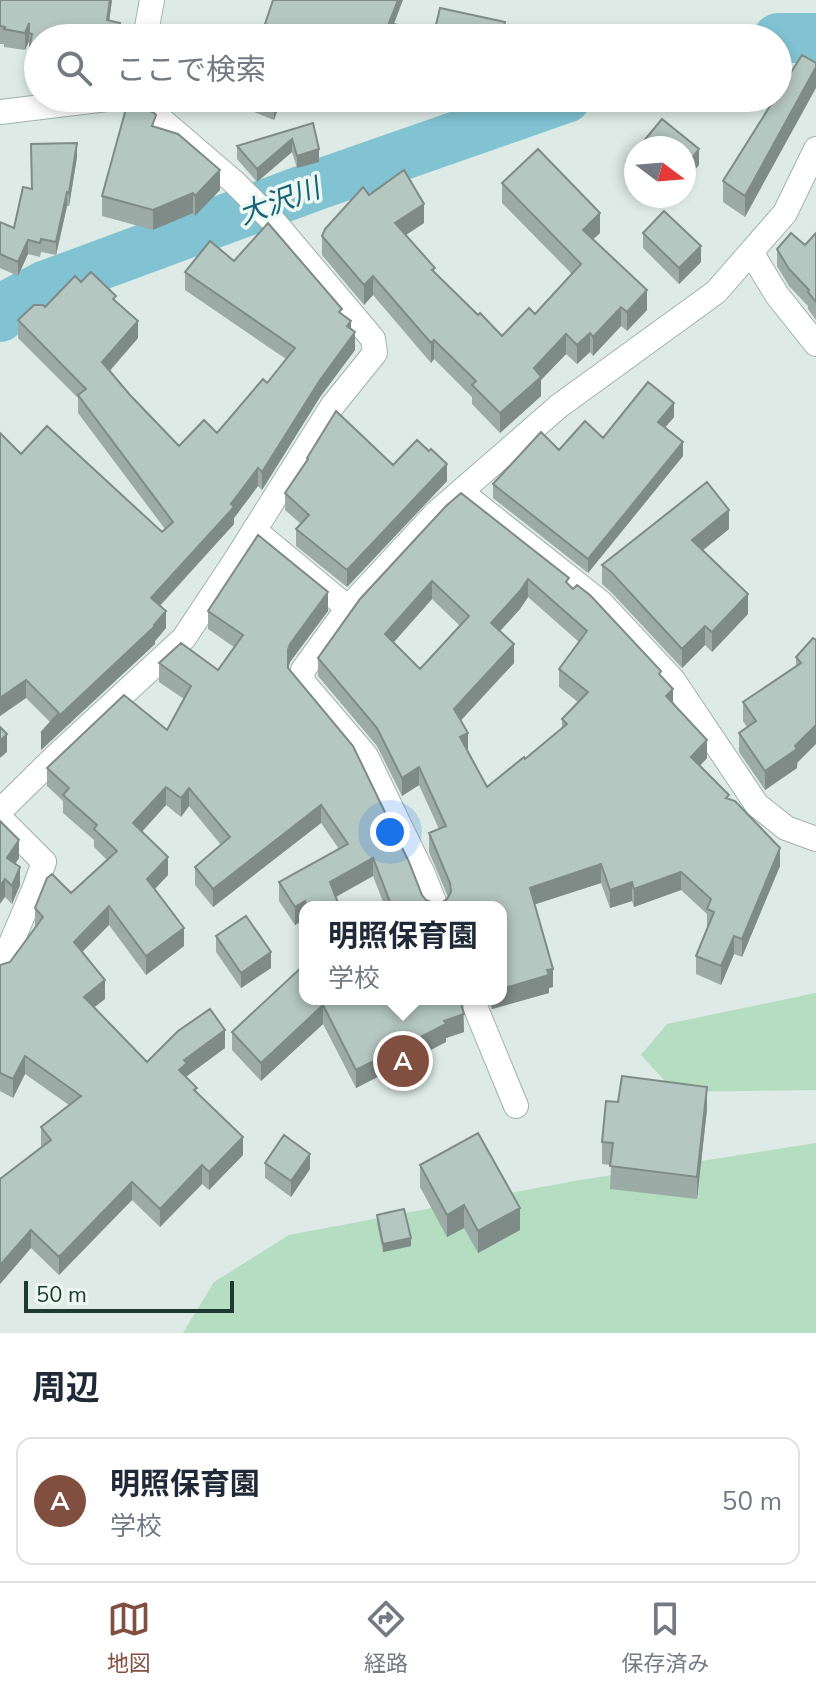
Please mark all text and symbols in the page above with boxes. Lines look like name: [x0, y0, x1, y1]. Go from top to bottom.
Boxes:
search box: [24, 24, 792, 112]
icon: search: [52, 46, 96, 90]
text: ここで検索: [116, 50, 266, 91]
north arrow: [624, 136, 696, 208]
water label: 大沢川: [233, 169, 328, 234]
your location: [370, 812, 410, 852]
popup: [299, 901, 507, 1005]
text: 明照保育園: [328, 916, 478, 957]
text: 学校: [328, 961, 380, 996]
pin: A: [377, 1031, 429, 1091]
scale bar: [24, 1277, 234, 1313]
text: 50 m: [36, 1280, 87, 1310]
text: 周辺: [32, 1365, 100, 1411]
text: 明照保育園: [110, 1464, 260, 1505]
text: A: [50, 1484, 70, 1519]
text: 50 m: [722, 1484, 782, 1519]
text: 学校: [110, 1509, 162, 1544]
tab: 地図: [107, 1597, 151, 1679]
tab: 経路: [364, 1597, 408, 1679]
tab: 保存済み: [621, 1597, 709, 1679]

